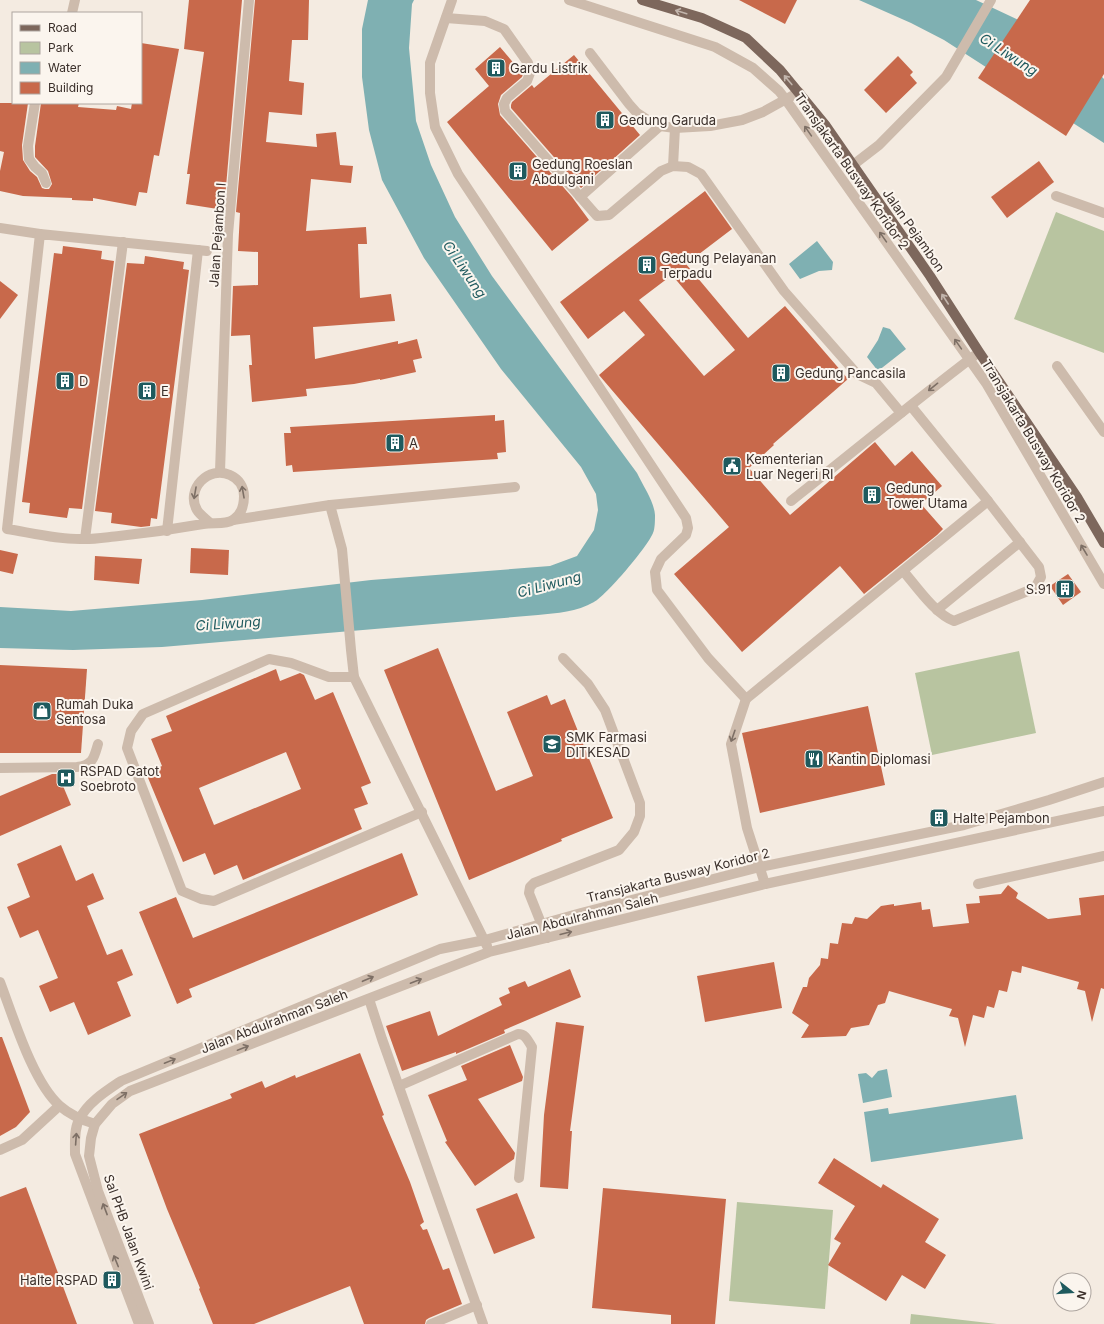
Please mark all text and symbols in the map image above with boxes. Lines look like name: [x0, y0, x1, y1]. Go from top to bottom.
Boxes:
one-way arrow: [674, 8, 687, 15]
legend: [12, 12, 142, 104]
text: Road: [48, 20, 77, 35]
water label: Ci Liwung: [977, 29, 1041, 79]
text: Park: [48, 40, 74, 55]
building icon: Gardu Listrik: [485, 57, 507, 79]
text: Water: [48, 60, 82, 75]
place label: Gardu Listrik: [510, 60, 588, 76]
one-way arrow: [784, 74, 793, 85]
text: Building: [48, 80, 93, 95]
street label: Transjakarta Busway Koridor 2: [792, 89, 912, 253]
building icon: Gedung Garuda: [594, 109, 616, 131]
place label: Gedung Garuda: [619, 112, 716, 128]
one-way arrow: [804, 126, 812, 137]
place label: Gedung Roeslan Abdulgani: [532, 156, 633, 187]
building icon: Gedung Roeslan Abdulgani: [507, 160, 529, 182]
street label: Jalan Pejambon I: [205, 182, 229, 288]
street label: Jalan Pejambon: [879, 185, 949, 275]
one-way arrow: [879, 232, 887, 243]
water label: Ci Liwung: [440, 237, 491, 301]
place label: Gedung Pelayanan Terpadu: [661, 250, 777, 281]
building icon: Gedung Pelayanan Terpadu: [636, 254, 658, 276]
one-way arrow: [941, 294, 949, 305]
one-way arrow: [954, 338, 962, 349]
street label: Transjakarta Busway Koridor 2: [979, 356, 1089, 526]
building icon: Gedung Pancasila: [770, 362, 792, 384]
place label: Gedung Pancasila: [795, 365, 906, 381]
building icon: D: [54, 370, 76, 392]
place label: D: [79, 373, 88, 389]
building icon: E: [136, 380, 158, 402]
one-way arrow: [927, 382, 938, 391]
place label: E: [161, 383, 169, 399]
building icon: A: [384, 432, 406, 454]
place label: A: [409, 435, 418, 451]
place label: Kementerian Luar Negeri RI: [746, 451, 834, 482]
public building icon: Kementerian Luar Negeri RI: [721, 455, 743, 477]
place label: Gedung Tower Utama: [886, 480, 967, 511]
building icon: Gedung Tower Utama: [861, 484, 883, 506]
one-way arrow: [191, 486, 199, 499]
one-way arrow: [239, 486, 247, 499]
one-way arrow: [1080, 544, 1088, 556]
water label: Ci Liwung: [515, 567, 583, 601]
building icon: S.91: [1054, 578, 1076, 600]
place label: S.91: [1026, 581, 1051, 597]
water label: Ci Liwung: [195, 612, 262, 634]
place label: Rumah Duka Sentosa: [56, 696, 134, 727]
shop icon: Rumah Duka Sentosa: [31, 700, 53, 722]
place label: SMK Farmasi DITKESAD: [566, 729, 647, 760]
one-way arrow: [729, 730, 737, 742]
school or university icon: SMK Farmasi DITKESAD: [541, 733, 563, 755]
restaurant icon: Kantin Diplomasi: [803, 748, 825, 770]
place label: Kantin Diplomasi: [828, 751, 931, 767]
place label: RSPAD Gatot Soebroto: [80, 763, 159, 794]
hospital icon: RSPAD Gatot Soebroto: [55, 767, 77, 789]
building icon: Halte Pejambon: [928, 807, 950, 829]
place label: Halte Pejambon: [953, 810, 1050, 826]
street label: Transjakarta Busway Koridor 2: [585, 845, 771, 905]
street label: Jalan Abdulrahman Saleh: [504, 889, 660, 943]
one-way arrow: [560, 929, 573, 937]
one-way arrow: [361, 975, 373, 982]
one-way arrow: [410, 976, 422, 984]
street label: Jalan Abdulrahman Saleh: [198, 986, 350, 1056]
one-way arrow: [236, 1043, 248, 1051]
one-way arrow: [164, 1057, 176, 1065]
one-way arrow: [117, 1092, 128, 1100]
one-way arrow: [72, 1133, 79, 1146]
street label: Sal PHB Jalan Kwini: [101, 1172, 157, 1292]
one-way arrow: [100, 1204, 108, 1216]
one-way arrow: [111, 1256, 119, 1268]
building icon: Halte RSPAD: [101, 1269, 123, 1291]
place label: Halte RSPAD: [20, 1272, 98, 1288]
north arrow: [1052, 1272, 1092, 1312]
text: N: [1074, 1289, 1089, 1301]

